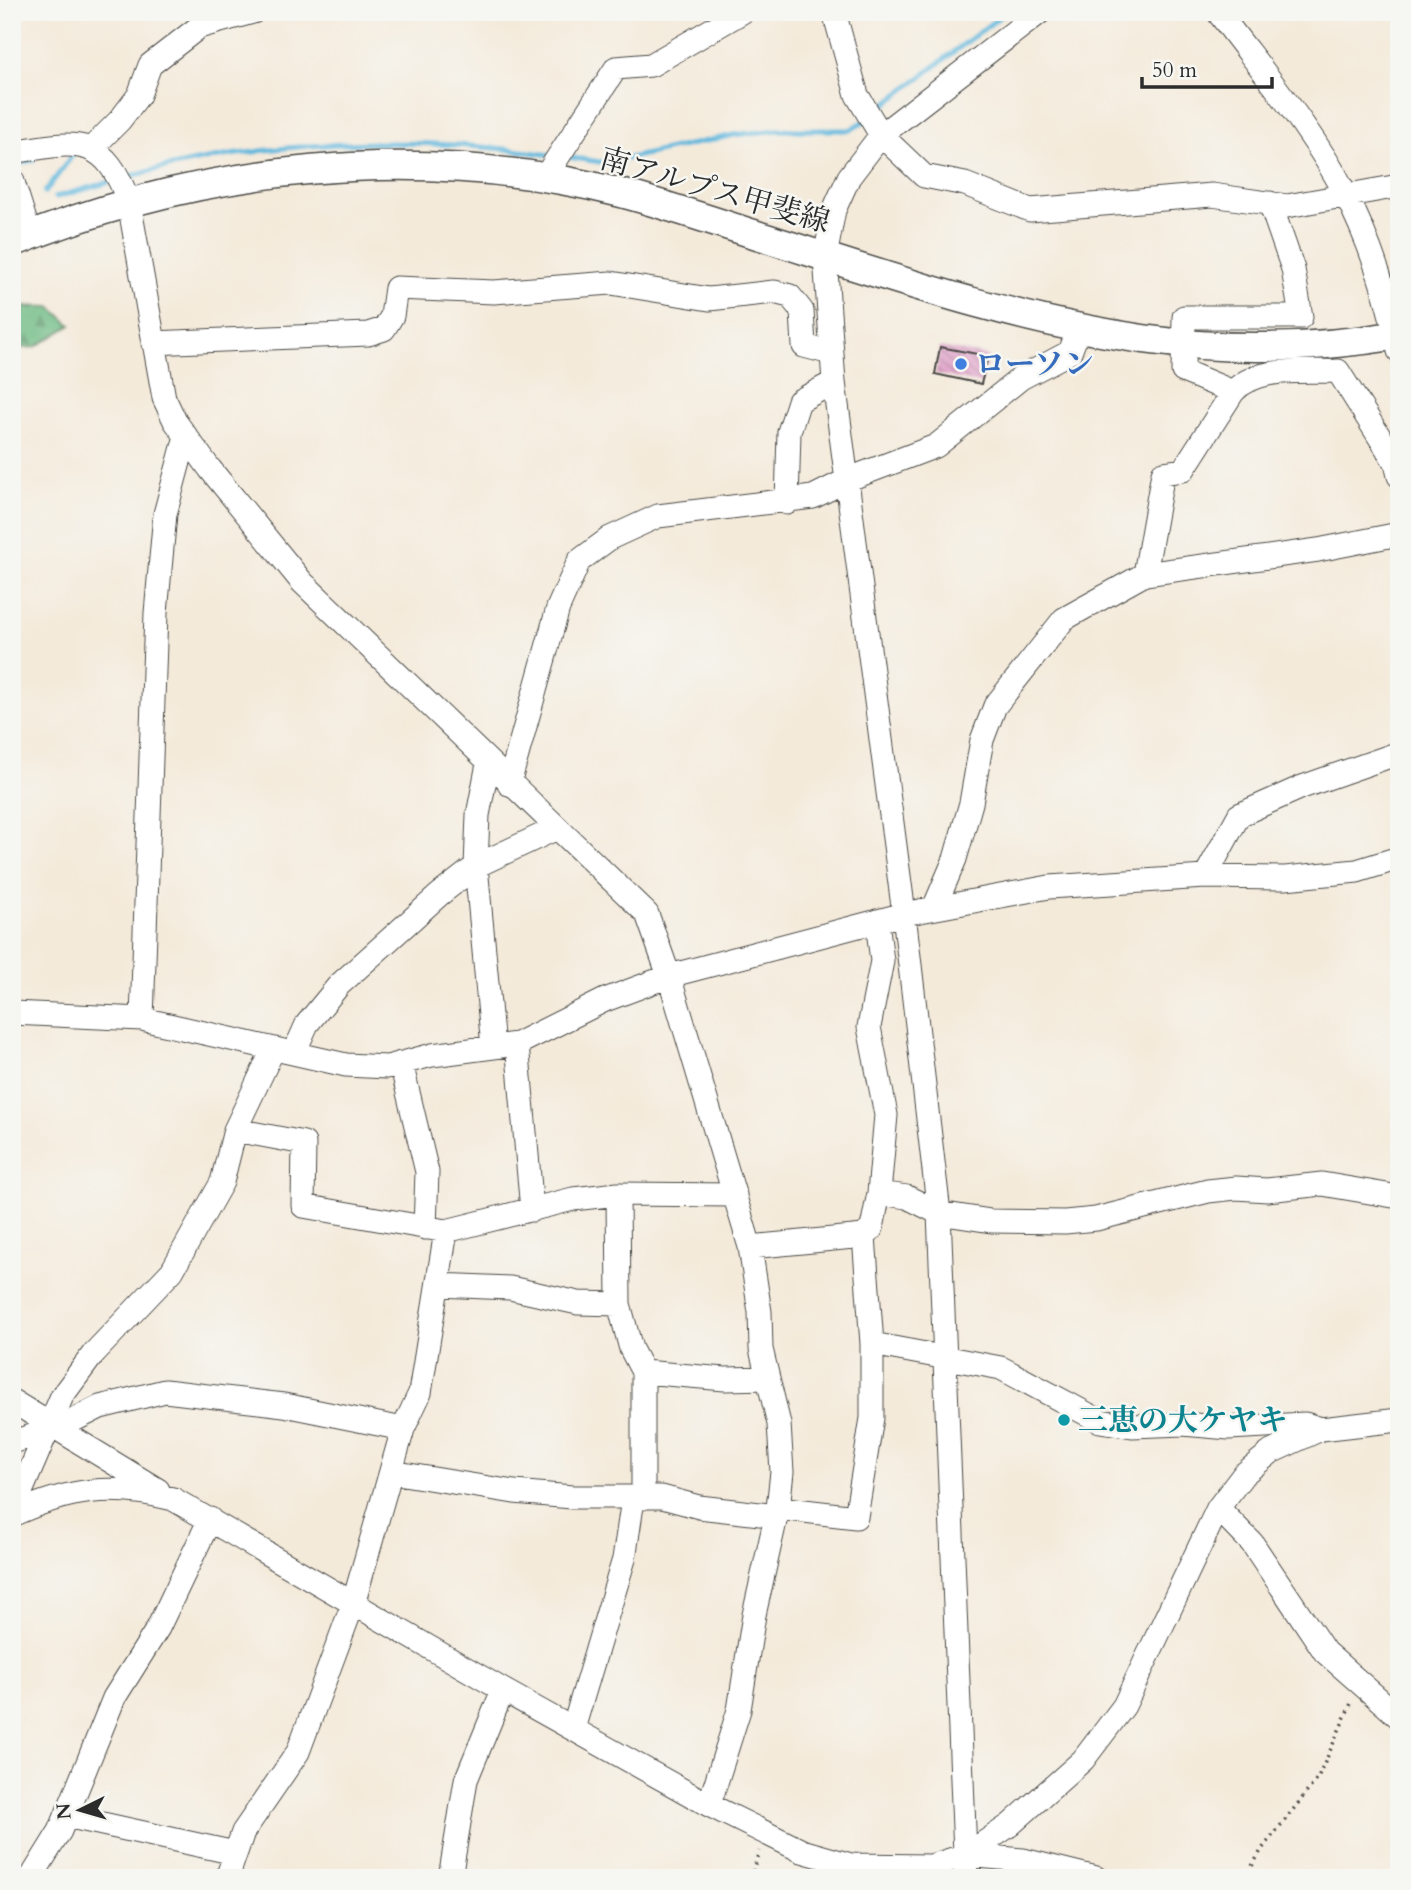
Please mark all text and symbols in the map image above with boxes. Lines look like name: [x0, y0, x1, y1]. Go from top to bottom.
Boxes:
scale bar: [1142, 46, 1271, 90]
text: 50 m: [1152, 56, 1197, 85]
street label: 南アルプス甲斐線: [595, 138, 835, 243]
place label: ローソン: [975, 344, 1094, 385]
marker: ローソン: [953, 356, 969, 372]
place label: 三恵の大ケヤキ: [1078, 1400, 1287, 1441]
marker: 三恵の大ケヤキ: [1056, 1412, 1072, 1428]
north arrow: [46, 1774, 116, 1844]
text: N: [50, 1802, 78, 1821]

